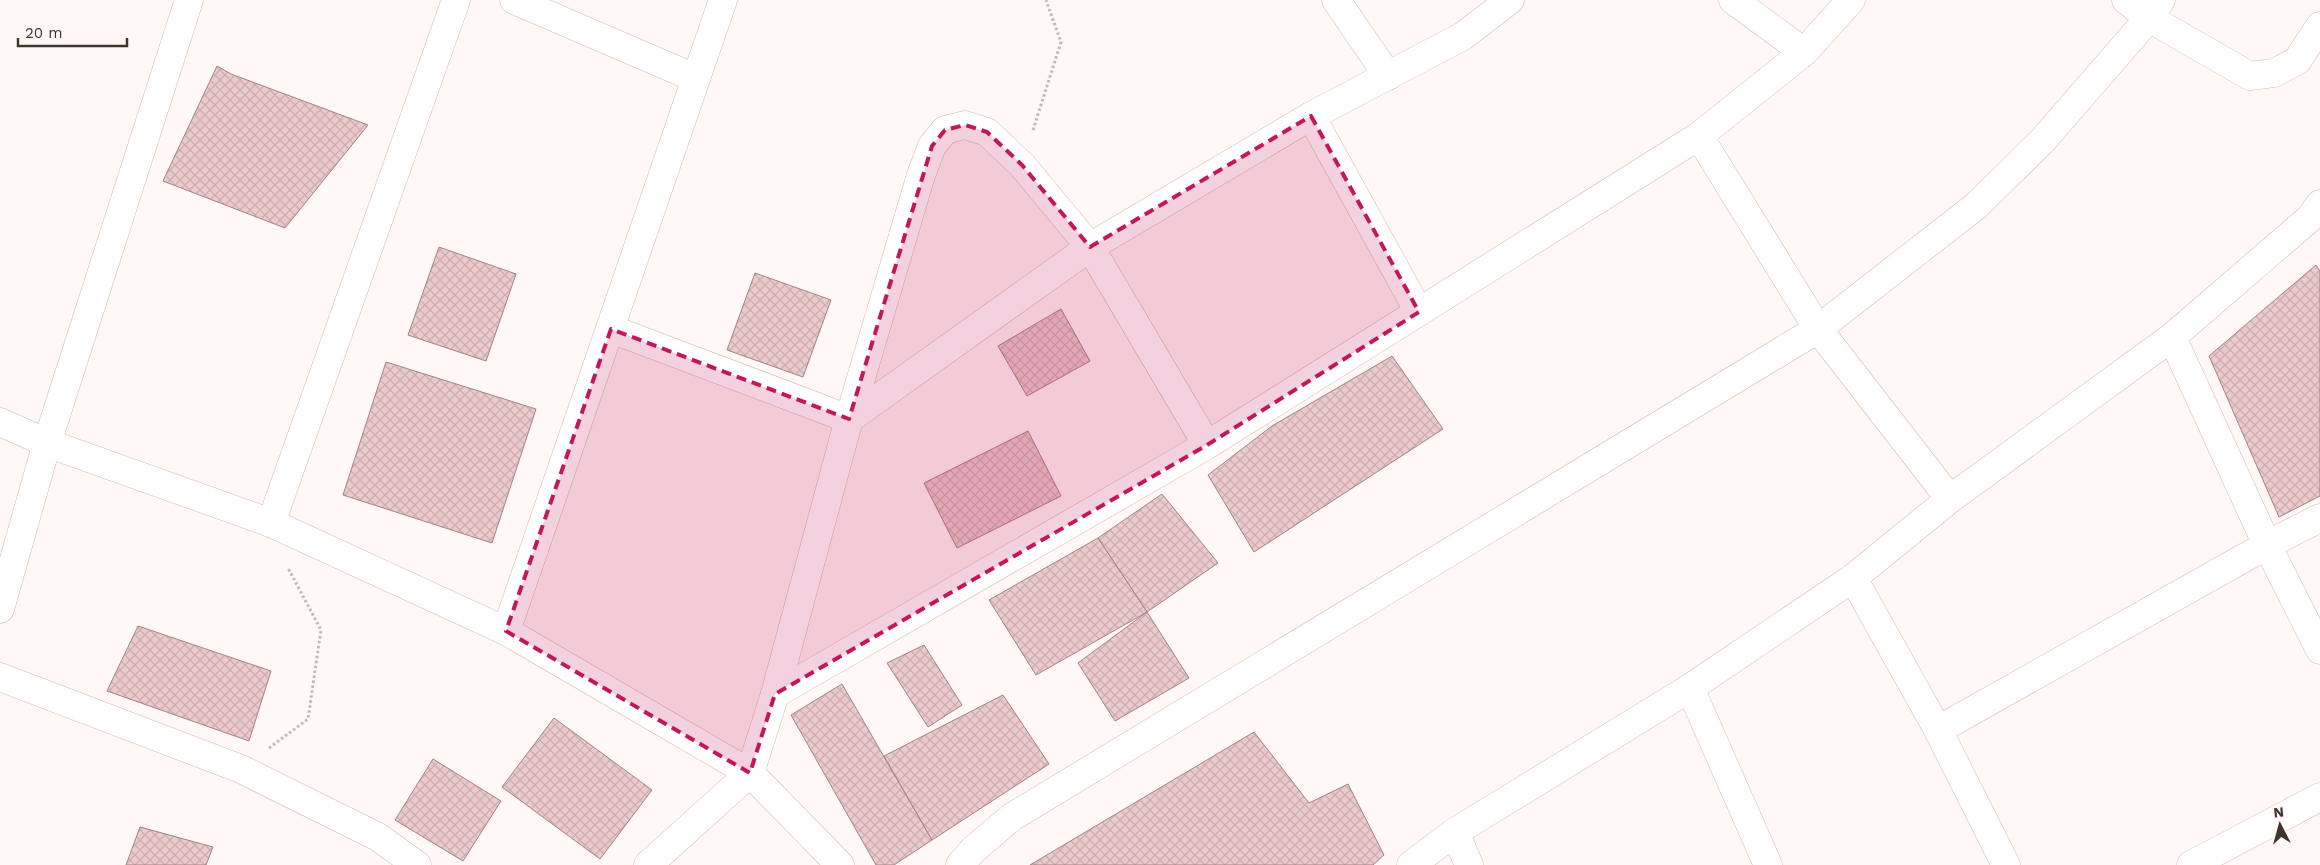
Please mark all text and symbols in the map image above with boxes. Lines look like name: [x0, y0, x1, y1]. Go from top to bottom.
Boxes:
scale bar: [18, 15, 126, 47]
text: 20 m: [25, 24, 63, 42]
north arrow: [2255, 800, 2305, 850]
text: N: [2273, 804, 2285, 821]

